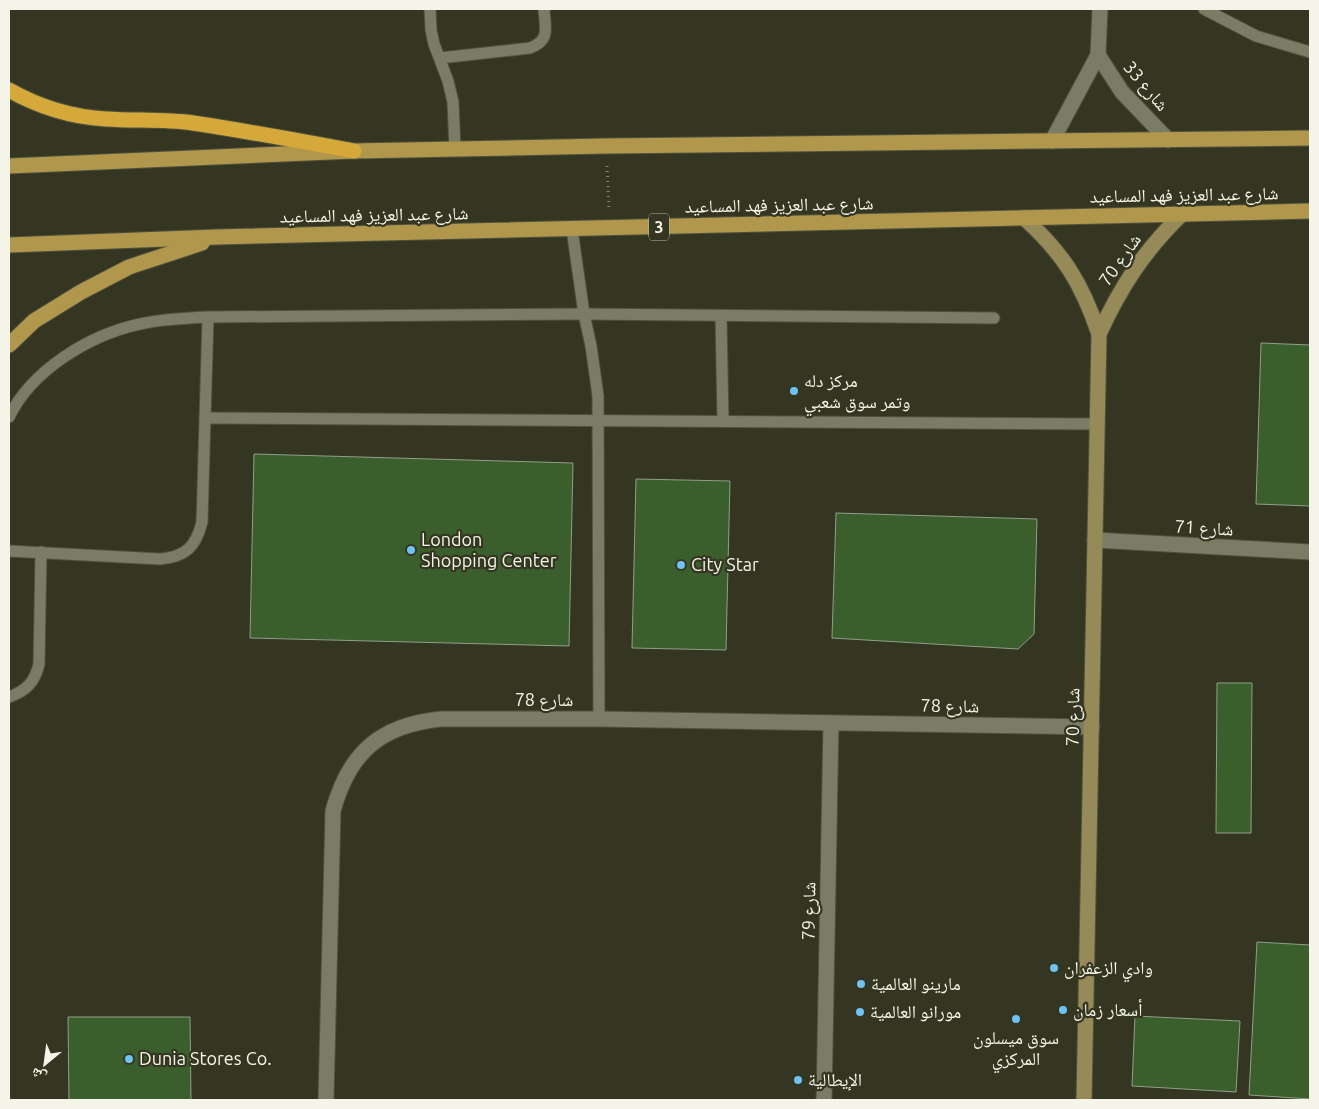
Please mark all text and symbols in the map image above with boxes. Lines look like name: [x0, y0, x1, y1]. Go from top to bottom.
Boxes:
street label: شارع 33: [1119, 56, 1173, 116]
street label: شارع عبد العزيز فهد المساعيد: [1089, 182, 1279, 208]
street label: شارع عبد العزيز فهد المساعيد: [684, 192, 874, 218]
street label: شارع عبد العزيز فهد المساعيد: [279, 202, 469, 228]
road number: 3: [649, 213, 669, 240]
street label: شارع 70: [1094, 230, 1146, 290]
place label: مركز دله وتمر سوق شعبي: [804, 370, 910, 417]
marker: مركز دله وتمر سوق شعبي: [788, 385, 800, 397]
street label: شارع 71: [1174, 515, 1234, 541]
place label: London Shopping Center: [421, 529, 557, 570]
marker: London Shopping Center: [405, 544, 417, 556]
place label: City Star: [691, 554, 759, 574]
marker: City Star: [675, 559, 687, 571]
street label: شارع 70: [1061, 687, 1085, 747]
street label: شارع 78: [515, 689, 573, 711]
street label: شارع 78: [920, 694, 980, 718]
street label: شارع 79: [797, 881, 821, 941]
place label: وادي الزعفران: [1064, 957, 1153, 983]
marker: وادي الزعفران: [1048, 962, 1060, 974]
place label: مارينو العالمية: [871, 973, 961, 994]
marker: مارينو العالمية: [855, 978, 867, 990]
place label: أسعار زمان: [1073, 999, 1142, 1021]
place label: مورانو العالمية: [870, 1001, 961, 1022]
marker: أسعار زمان: [1057, 1004, 1069, 1016]
marker: مورانو العالمية: [854, 1006, 866, 1018]
marker: سوق ميسلون المركزي: [1010, 1013, 1022, 1025]
place label: سوق ميسلون المركزي: [973, 1027, 1059, 1074]
north arrow: [20, 1039, 70, 1089]
place label: Dunia Stores Co.: [139, 1048, 272, 1068]
marker: Dunia Stores Co.: [123, 1053, 135, 1065]
text: ش: [28, 1064, 50, 1086]
place label: الإيطالية: [808, 1069, 862, 1091]
marker: الإيطالية: [792, 1074, 804, 1086]

